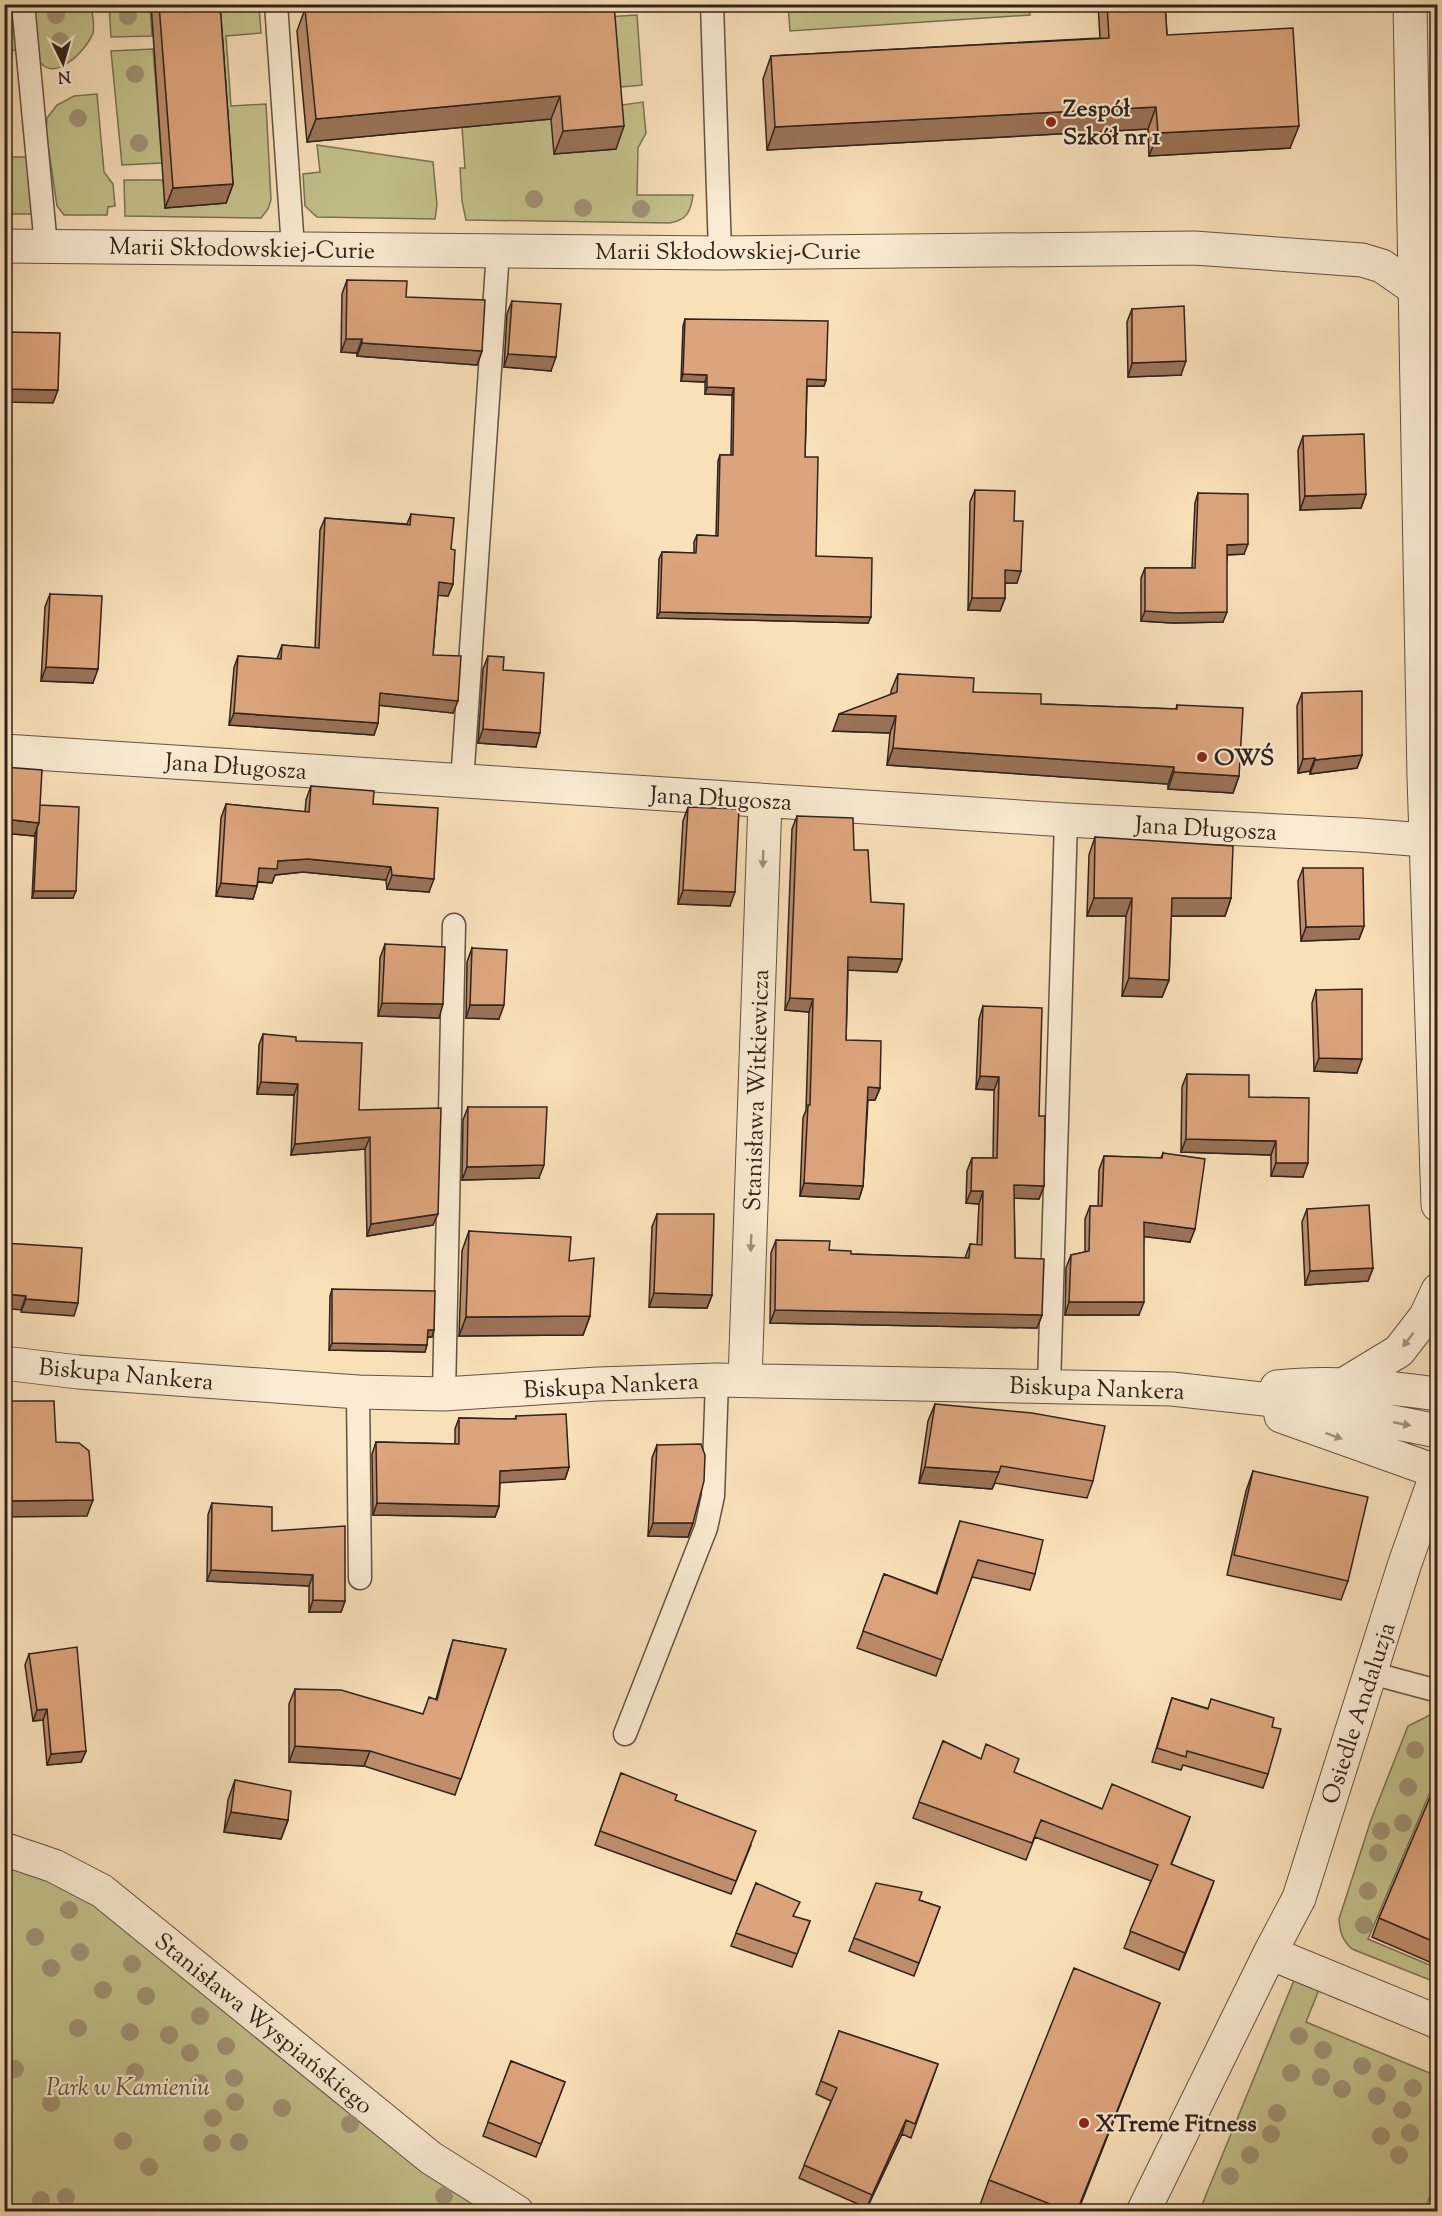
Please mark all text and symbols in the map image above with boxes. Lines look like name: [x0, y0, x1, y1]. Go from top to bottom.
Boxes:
north arrow: [33, 33, 93, 93]
text: N: [57, 63, 71, 87]
place label: Zespół Szkół nr 1: [1063, 93, 1161, 155]
marker: Zespół Szkół nr 1: [1044, 115, 1058, 129]
street label: Marii Skłodowskiej-Curie: [109, 231, 375, 269]
street label: Marii Skłodowskiej-Curie: [595, 236, 861, 270]
place label: OWŚ: [1214, 742, 1274, 776]
street label: Jana Długosza: [162, 746, 308, 790]
marker: OWŚ: [1195, 750, 1209, 764]
street label: Jana Długosza: [647, 779, 793, 821]
street label: Jana Długosza: [1132, 809, 1278, 851]
one-way arrow: [759, 850, 768, 869]
street label: Stanisława Witkiewicza: [737, 969, 779, 1212]
one-way arrow: [746, 1233, 755, 1252]
one-way arrow: [1402, 1332, 1414, 1347]
street label: Biskupa Nankera: [37, 1351, 215, 1401]
street label: Biskupa Nankera: [523, 1365, 700, 1409]
street label: Biskupa Nankera: [1009, 1370, 1185, 1410]
one-way arrow: [1393, 1420, 1412, 1429]
one-way arrow: [1325, 1432, 1343, 1441]
street label: Osiedle Andaluzja: [1314, 1618, 1405, 1809]
street label: Stanisława Wyspiańskiego: [146, 1926, 379, 2124]
park label: Park w Kamieniu: [46, 2072, 210, 2106]
place label: XTreme Fitness: [1096, 2108, 1257, 2142]
marker: XTreme Fitness: [1077, 2116, 1091, 2130]

